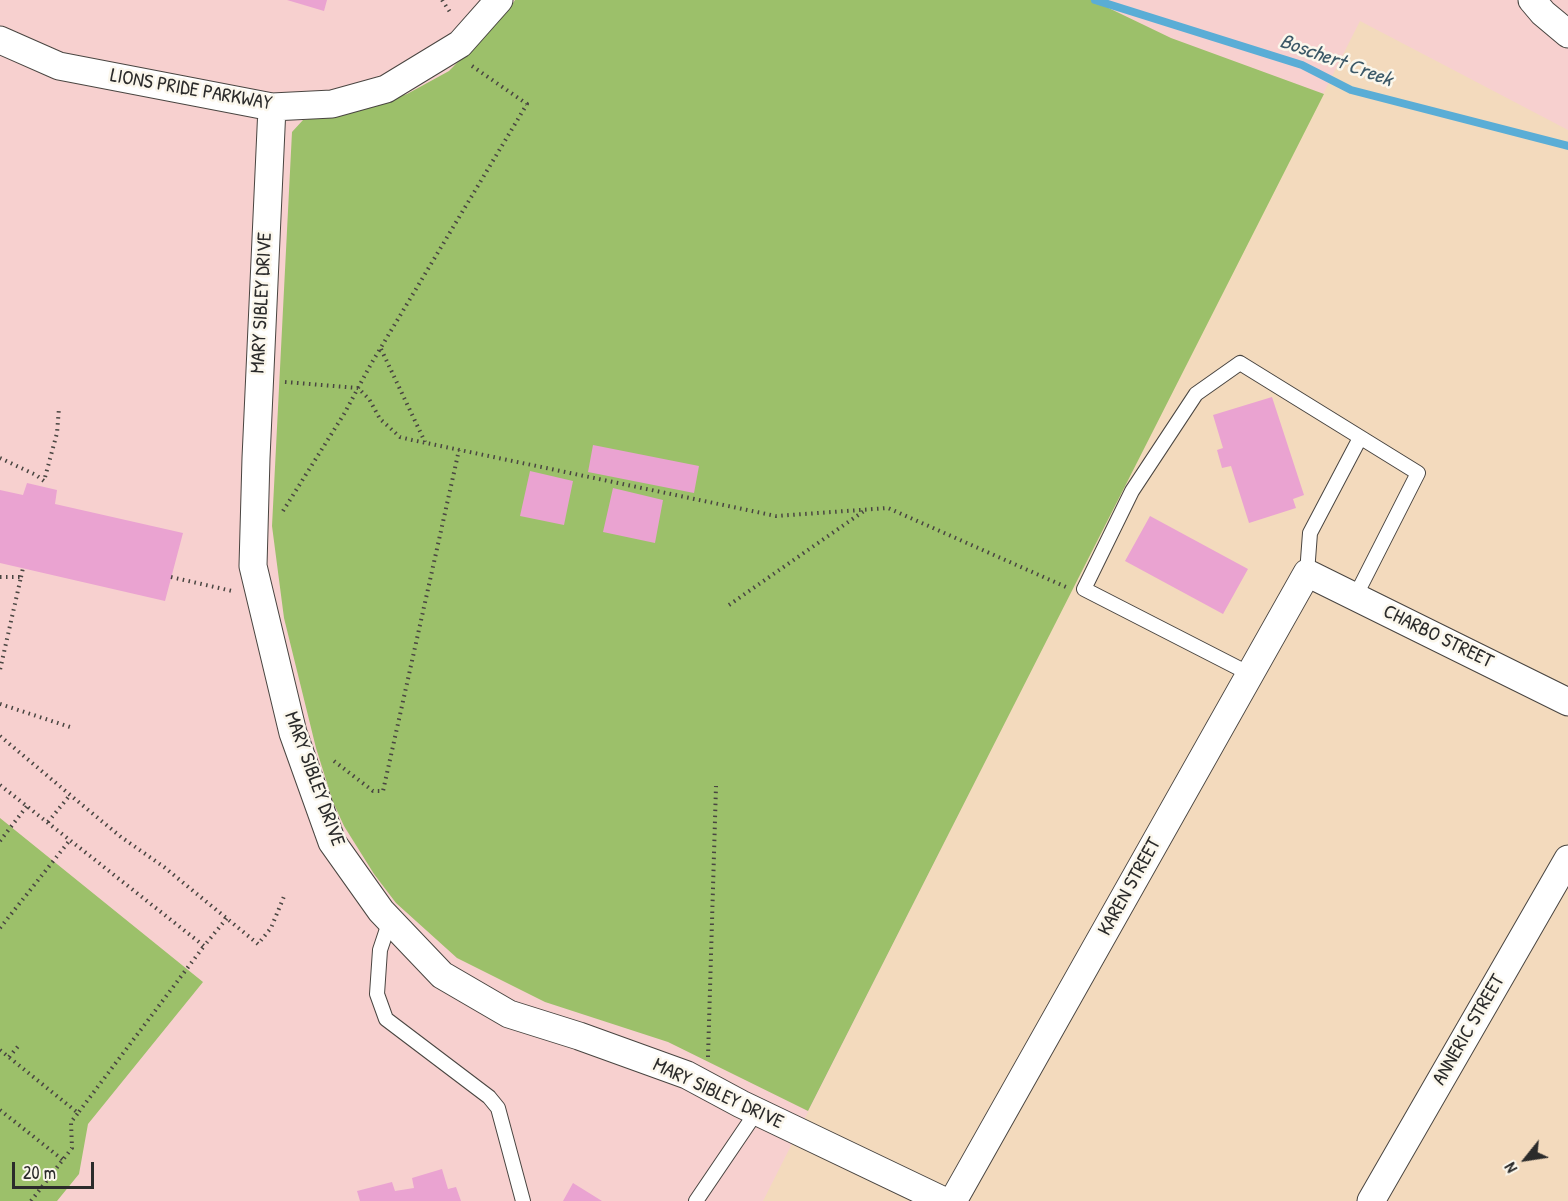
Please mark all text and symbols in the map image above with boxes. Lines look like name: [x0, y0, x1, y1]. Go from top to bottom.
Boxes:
water label: Boschert Creek: [1276, 29, 1396, 93]
street label: LIONS PRIDE PARKWAY: [108, 64, 274, 116]
street label: MARY SIBLEY DRIVE: [246, 232, 278, 374]
street label: CHARBO STREET: [1379, 600, 1497, 674]
street label: MARY SIBLEY DRIVE: [279, 709, 349, 849]
street label: KAREN STREET: [1093, 834, 1167, 940]
street label: ANNERIC STREET: [1428, 970, 1510, 1090]
street label: MARY SIBLEY DRIVE: [649, 1053, 787, 1135]
north arrow: [1496, 1129, 1556, 1189]
scale bar: [15, 1150, 98, 1188]
text: N: [1499, 1159, 1522, 1177]
text: 20 m: [23, 1160, 56, 1185]

